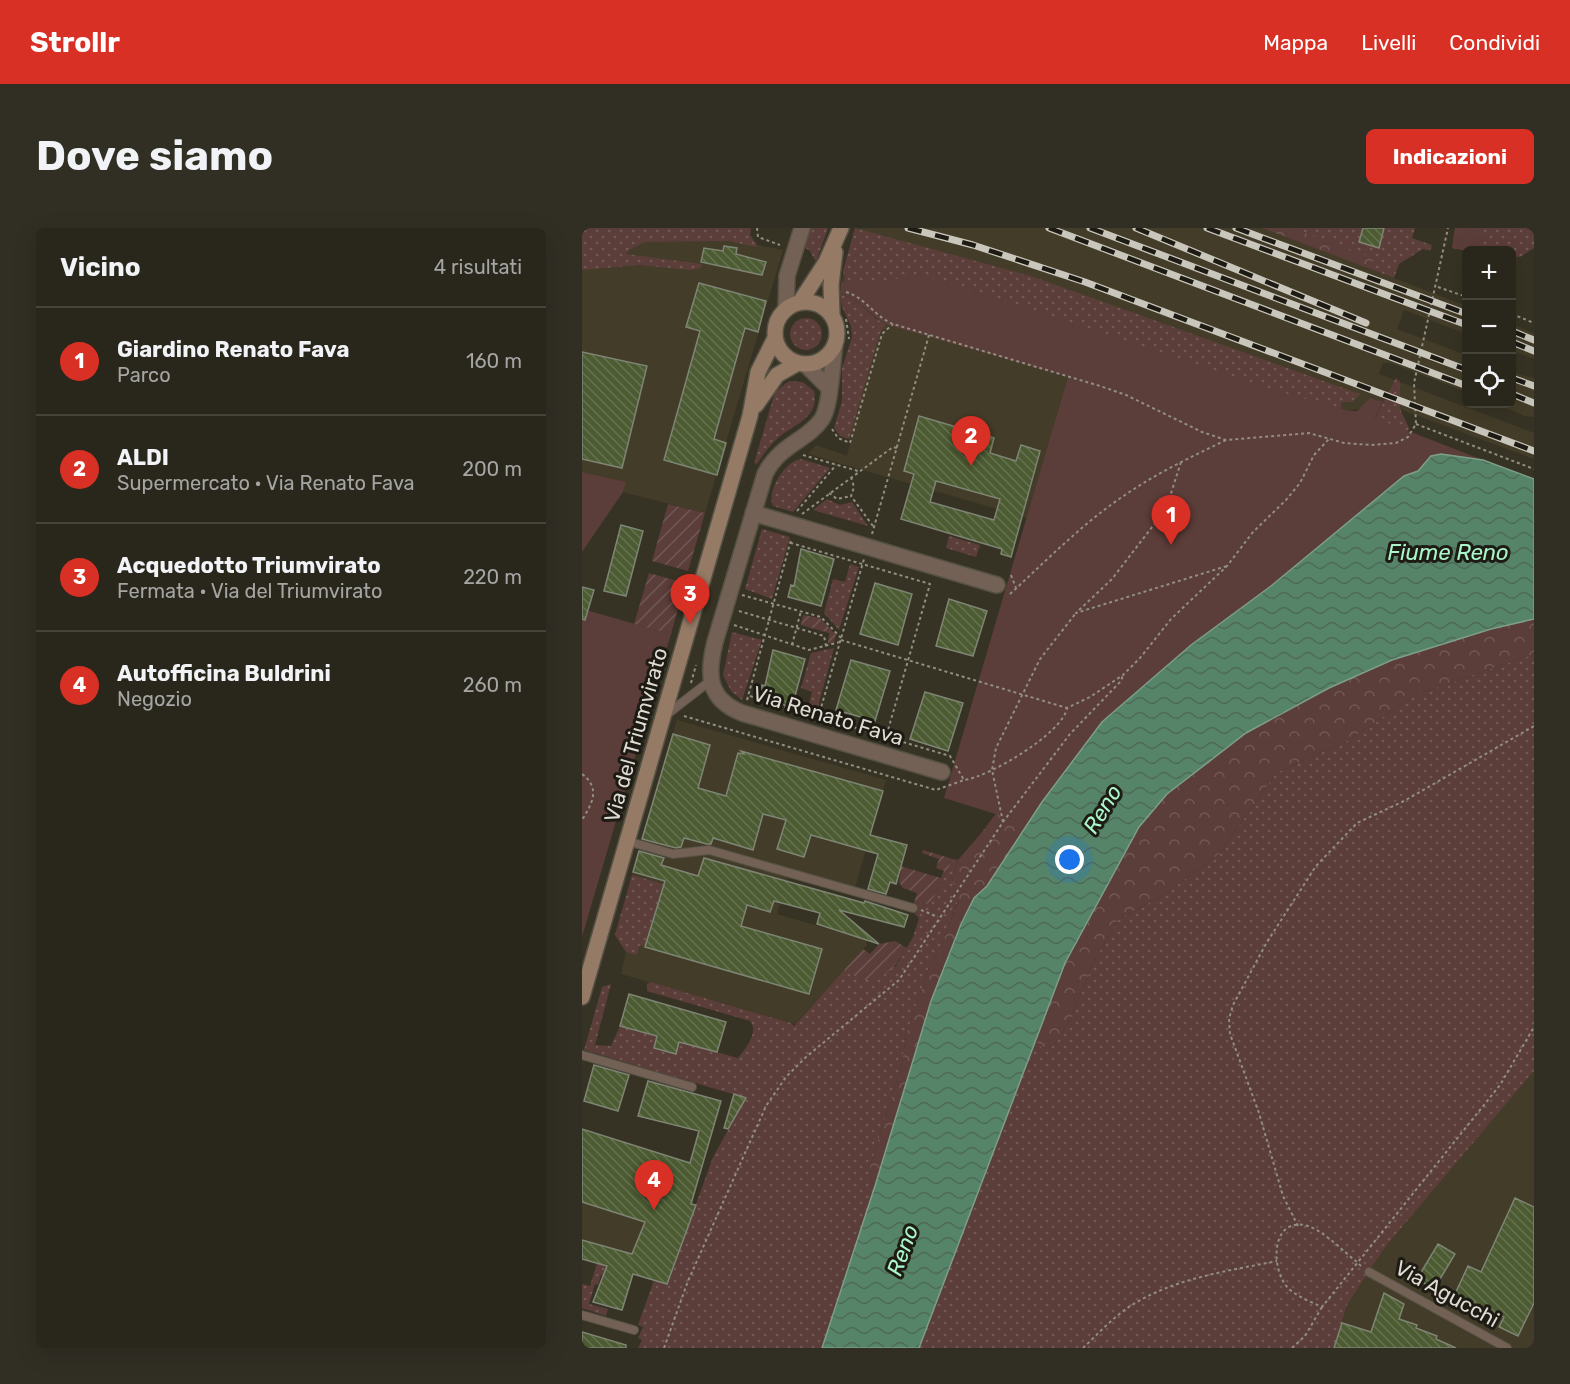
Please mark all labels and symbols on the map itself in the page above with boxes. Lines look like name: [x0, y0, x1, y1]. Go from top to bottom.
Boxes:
pin: 2: [952, 416, 990, 466]
pin: 1: [1152, 496, 1190, 545]
water label: Fiume Reno: [1387, 539, 1509, 566]
pin: 3: [670, 574, 710, 624]
street label: Via del Triumvirato: [599, 645, 672, 825]
street label: Via Renato Fava: [750, 681, 907, 750]
water label: Reno: [1077, 780, 1128, 839]
your location: [1055, 845, 1084, 874]
pin: 4: [634, 1160, 674, 1210]
water label: Reno: [881, 1221, 924, 1279]
street label: Via Agucchi: [1391, 1255, 1504, 1332]

